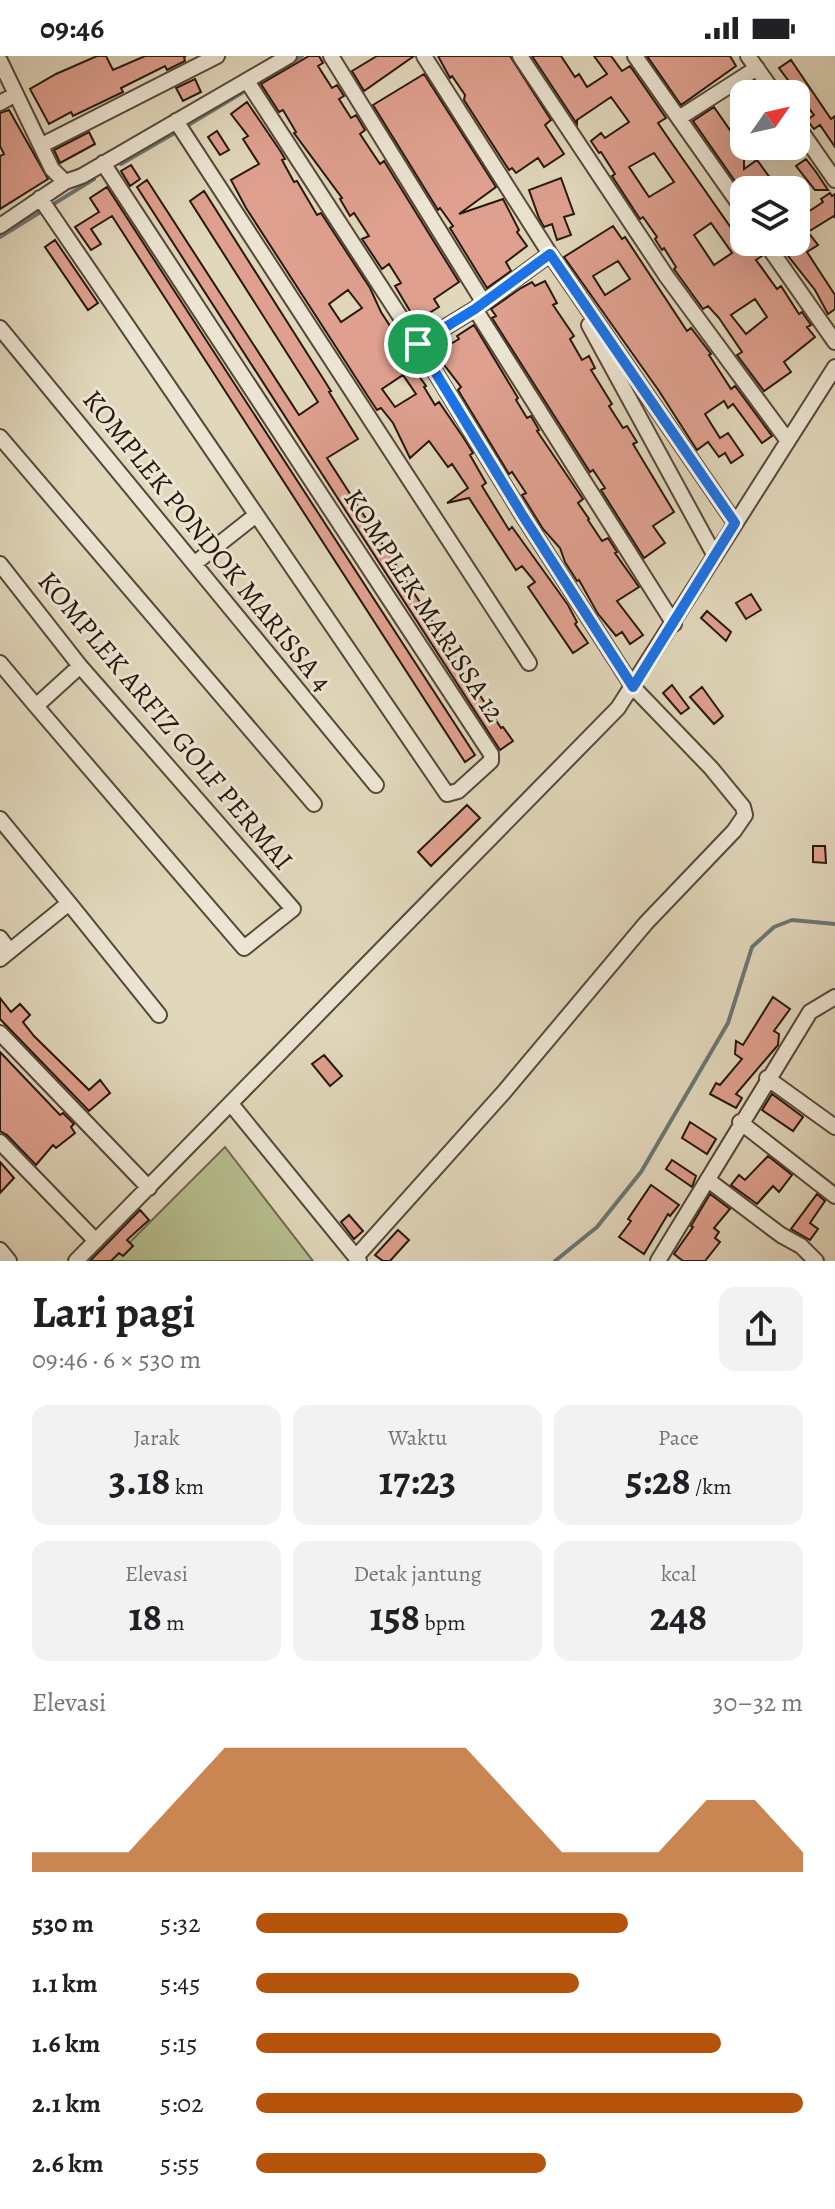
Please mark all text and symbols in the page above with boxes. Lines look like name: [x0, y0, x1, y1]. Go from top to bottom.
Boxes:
text: 09:46: [40, 8, 104, 48]
north arrow: [730, 80, 810, 160]
map controls: [730, 80, 810, 256]
button: layers: [730, 176, 810, 256]
pin: [384, 310, 452, 378]
icon: arrive: [396, 322, 440, 366]
street label: KOMPLEK PONDOK MARISSA 4: [74, 382, 341, 699]
street label: KOMPLEK MARISSA 12: [335, 482, 514, 729]
street label: KOMPLEK ARFIZ GOLF PERMAI: [29, 563, 302, 878]
text: Lari pagi: [32, 1282, 195, 1342]
button: share: [719, 1287, 803, 1371]
text: 09:46 · 6 × 530 m: [32, 1342, 201, 1377]
text: Jarak: [133, 1423, 180, 1453]
text: Waktu: [388, 1423, 447, 1453]
text: Pace: [658, 1423, 699, 1453]
text: 3.18: [109, 1453, 171, 1508]
text: 17:23: [379, 1453, 456, 1508]
text: 5:28: [626, 1453, 691, 1508]
text: km: [171, 1472, 204, 1502]
text: /km: [691, 1472, 731, 1502]
text: Elevasi: [125, 1559, 188, 1589]
text: Detak jantung: [353, 1559, 482, 1589]
text: kcal: [661, 1559, 696, 1589]
text: 18: [128, 1589, 162, 1644]
text: 158: [369, 1589, 420, 1644]
text: 248: [650, 1589, 707, 1644]
text: m: [162, 1608, 185, 1638]
text: bpm: [420, 1608, 466, 1638]
text: Elevasi: [32, 1685, 106, 1720]
text: 30–32 m: [713, 1685, 803, 1720]
text: 530 m: [32, 1906, 94, 1941]
text: 5:32: [160, 1906, 201, 1941]
text: 1.1 km: [32, 1966, 98, 2001]
text: 5:45: [160, 1966, 200, 2001]
text: 1.6 km: [32, 2026, 100, 2061]
text: 5:15: [160, 2026, 197, 2061]
text: 2.1 km: [32, 2086, 101, 2121]
text: 5:02: [160, 2086, 204, 2121]
text: 2.6 km: [32, 2146, 104, 2181]
text: 5:55: [160, 2146, 200, 2181]

